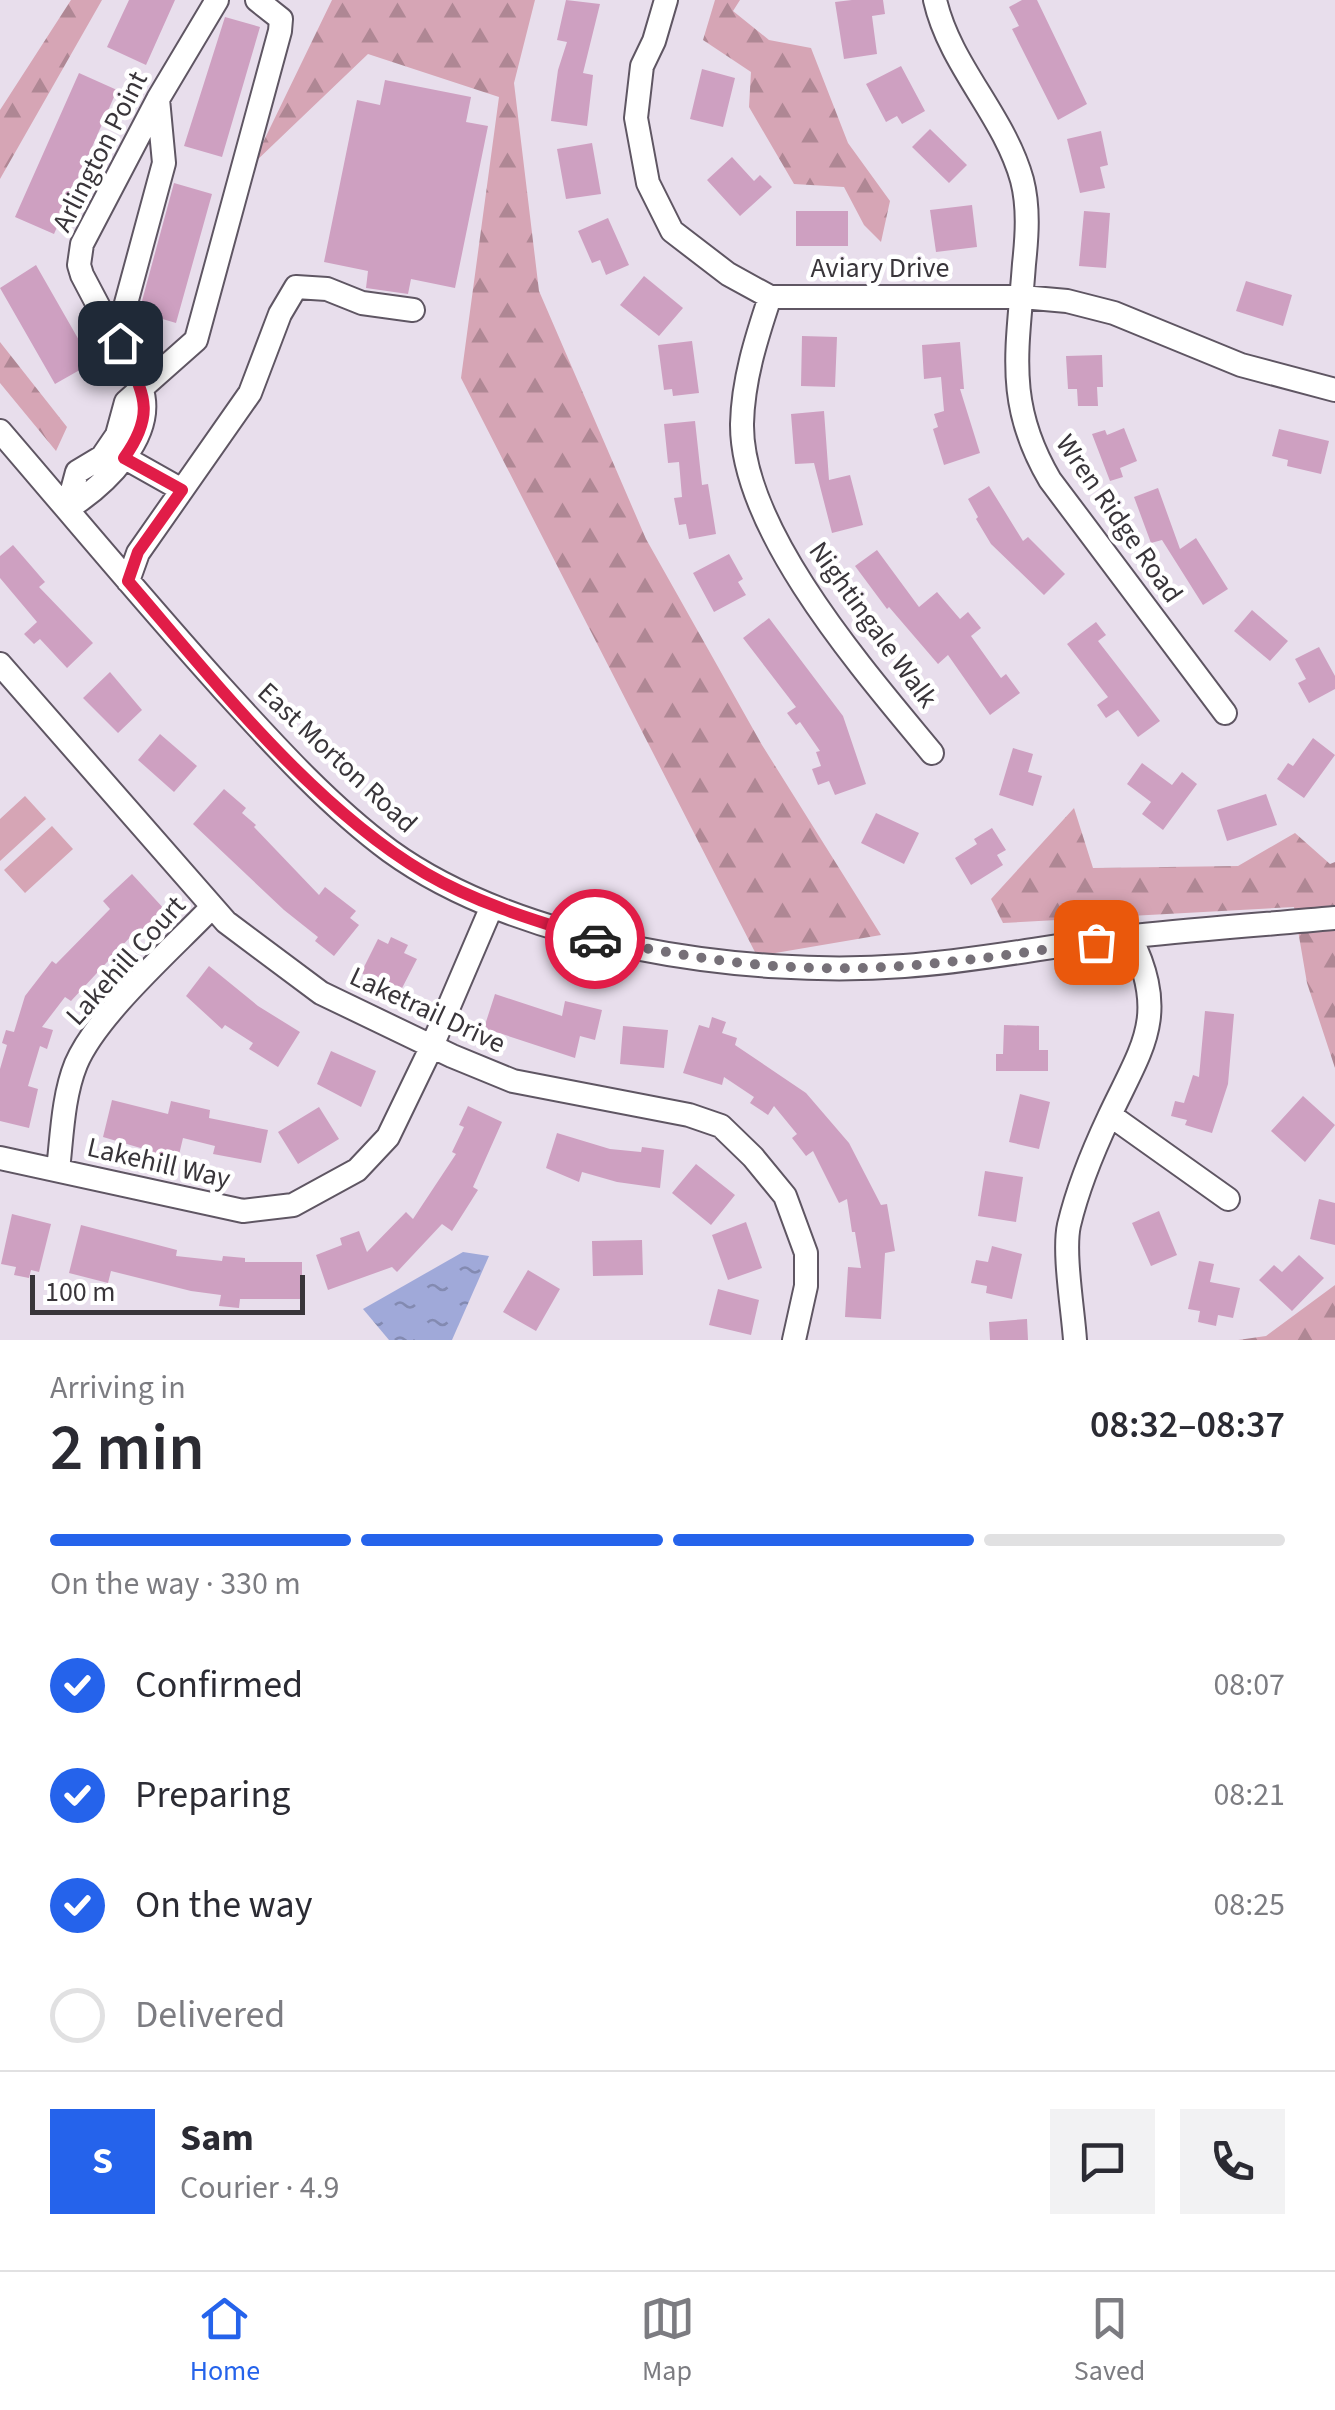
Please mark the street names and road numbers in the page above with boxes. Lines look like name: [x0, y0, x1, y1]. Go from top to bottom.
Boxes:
street label: Arlington Point: [42, 64, 158, 239]
street label: Aviary Drive: [811, 248, 949, 288]
street label: Wren Ridge Road: [1046, 426, 1192, 611]
street label: Nightingale Walk: [799, 533, 947, 716]
street label: East Morton Road: [248, 673, 426, 842]
street label: Lakehill Court: [56, 886, 195, 1034]
street label: Laketrail Drive: [343, 956, 512, 1063]
street label: Lakehill Way: [83, 1127, 234, 1199]

